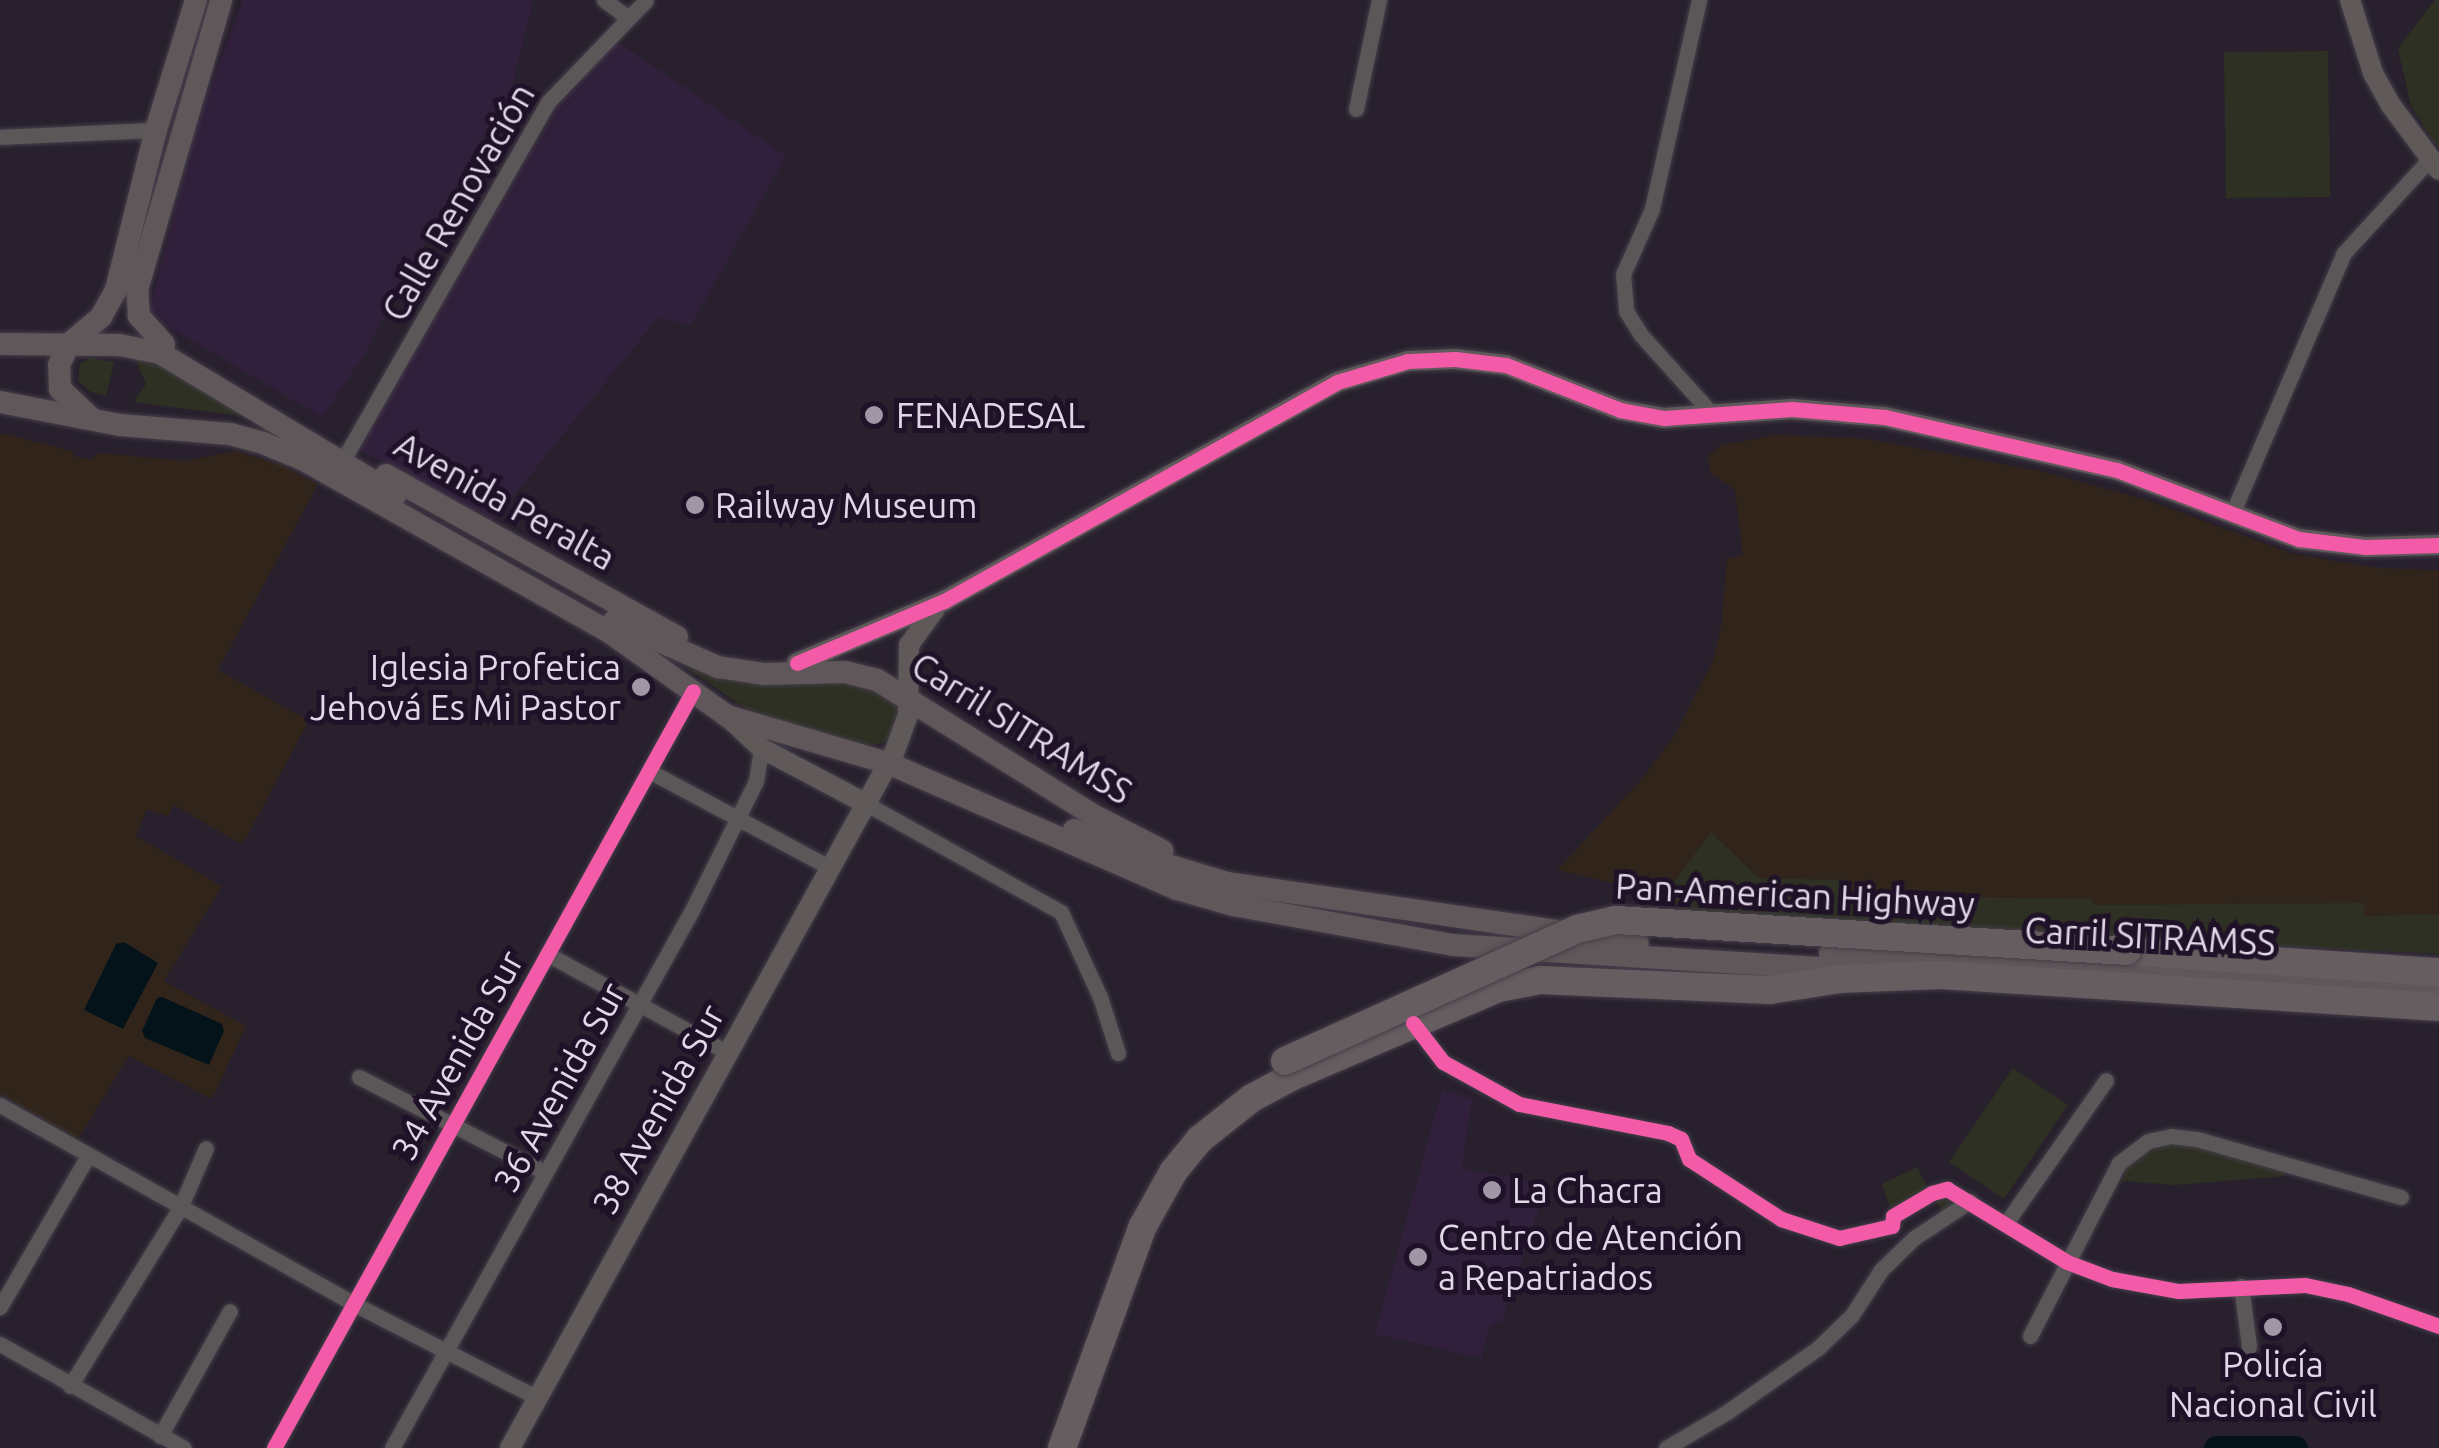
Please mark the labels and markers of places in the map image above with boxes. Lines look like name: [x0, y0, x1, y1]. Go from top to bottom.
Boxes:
place label: FENADESAL: [896, 394, 1085, 436]
marker: FENADESAL: [861, 402, 887, 428]
place label: Railway Museum: [715, 484, 977, 526]
marker: Railway Museum: [684, 494, 706, 516]
place label: Iglesia Profetica Jehová Es Mi Pastor: [310, 646, 621, 728]
marker: Iglesia Profetica Jehová Es Mi Pastor: [630, 676, 652, 698]
place label: La Chacra: [1512, 1169, 1663, 1211]
marker: La Chacra: [1481, 1179, 1503, 1201]
place label: Centro de Atención a Repatriados: [1438, 1216, 1743, 1298]
marker: Centro de Atención a Repatriados: [1407, 1246, 1429, 1268]
marker: Policía Nacional Civil: [2262, 1316, 2284, 1338]
place label: Policía Nacional Civil: [2169, 1343, 2377, 1425]

